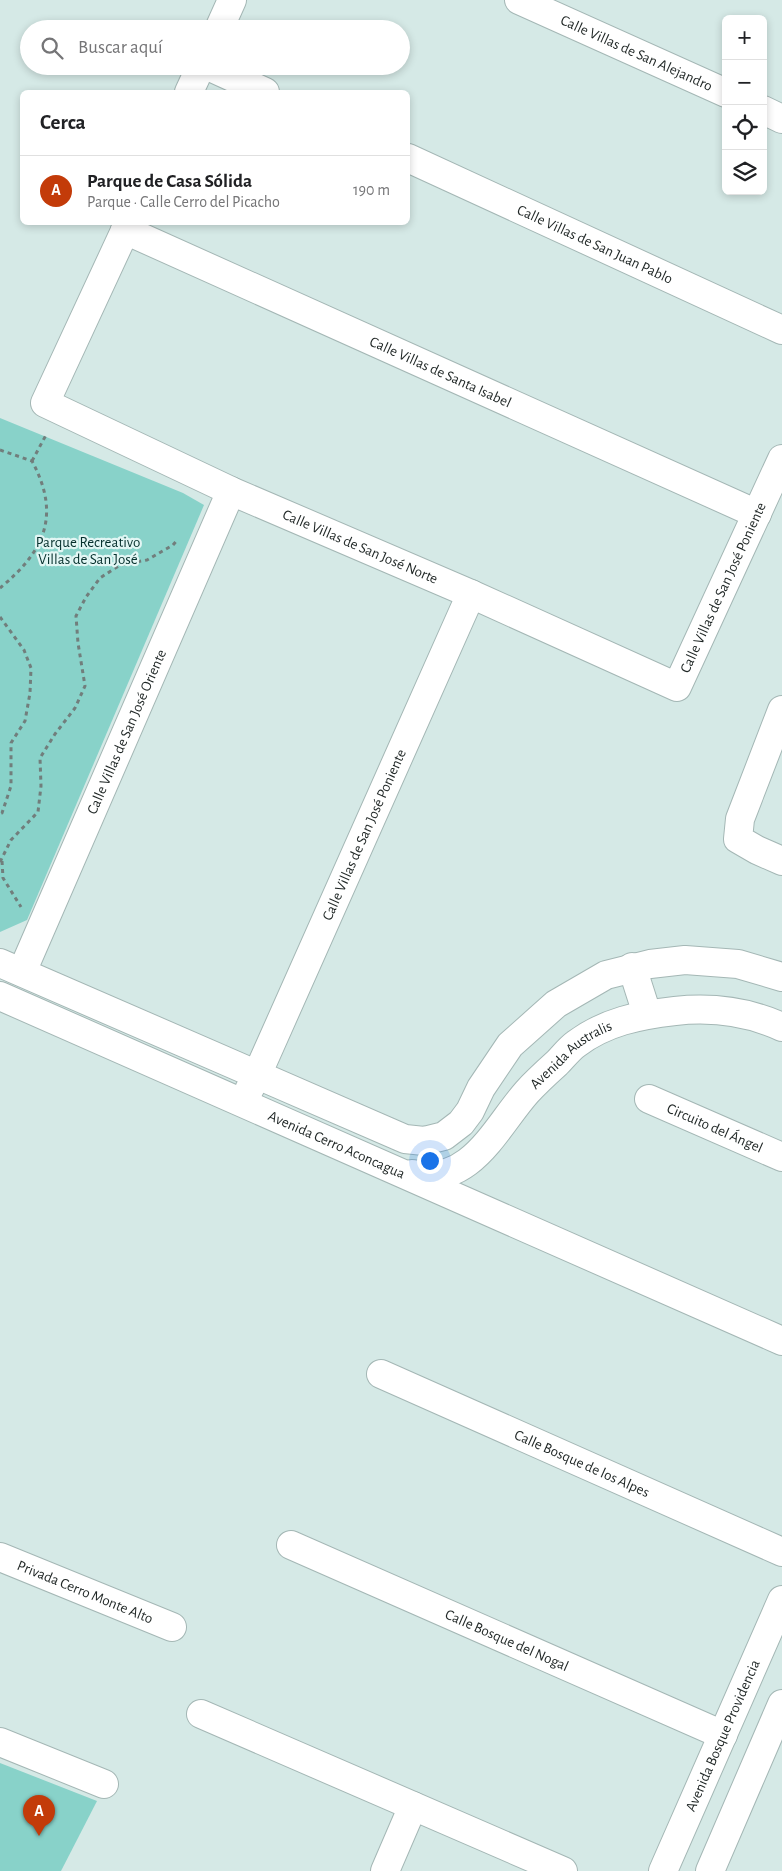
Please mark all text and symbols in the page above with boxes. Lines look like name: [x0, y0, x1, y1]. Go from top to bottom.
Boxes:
street label: Calle Villas de San Alejandro: [558, 12, 715, 94]
map controls: [722, 15, 767, 195]
button: +: [722, 15, 767, 60]
search box: [20, 20, 410, 75]
icon: search: [38, 34, 66, 62]
text: Buscar aquí: [78, 38, 163, 57]
button: −: [722, 60, 767, 105]
button: locate: [722, 105, 767, 150]
text: Cerca: [40, 112, 86, 133]
button: layers: [722, 150, 767, 195]
text: Parque de Casa Sólida: [87, 172, 252, 191]
text: A: [51, 182, 61, 198]
text: 190 m: [353, 182, 390, 198]
text: Parque · Calle Cerro del Picacho: [87, 194, 280, 210]
street label: Calle Villas de San Juan Pablo: [515, 202, 675, 286]
street label: Calle Villas de Santa Isabel: [368, 334, 514, 410]
street label: Calle Villas de San José Poniente: [677, 500, 769, 675]
street label: Calle Villas de San José Norte: [280, 507, 440, 586]
park label: Parque Recreativo Villas de San José: [36, 535, 140, 567]
street label: Calle Villas de San José Oriente: [84, 647, 169, 816]
street label: Calle Villas de San José Poniente: [319, 747, 409, 923]
street label: Avenida Australis: [527, 1018, 614, 1092]
street label: Circuito del Ángel: [665, 1100, 765, 1155]
street label: Avenida Cerro Aconcagua: [266, 1108, 407, 1181]
your location: [417, 1148, 443, 1174]
street label: Calle Bosque de los Alpes: [512, 1427, 652, 1500]
street label: Privada Cerro Monte Alto: [15, 1557, 155, 1626]
street label: Calle Bosque del Nogal: [443, 1606, 571, 1674]
street label: Avenida Bosque Providencia: [683, 1657, 762, 1814]
pin: A: [23, 1795, 55, 1836]

